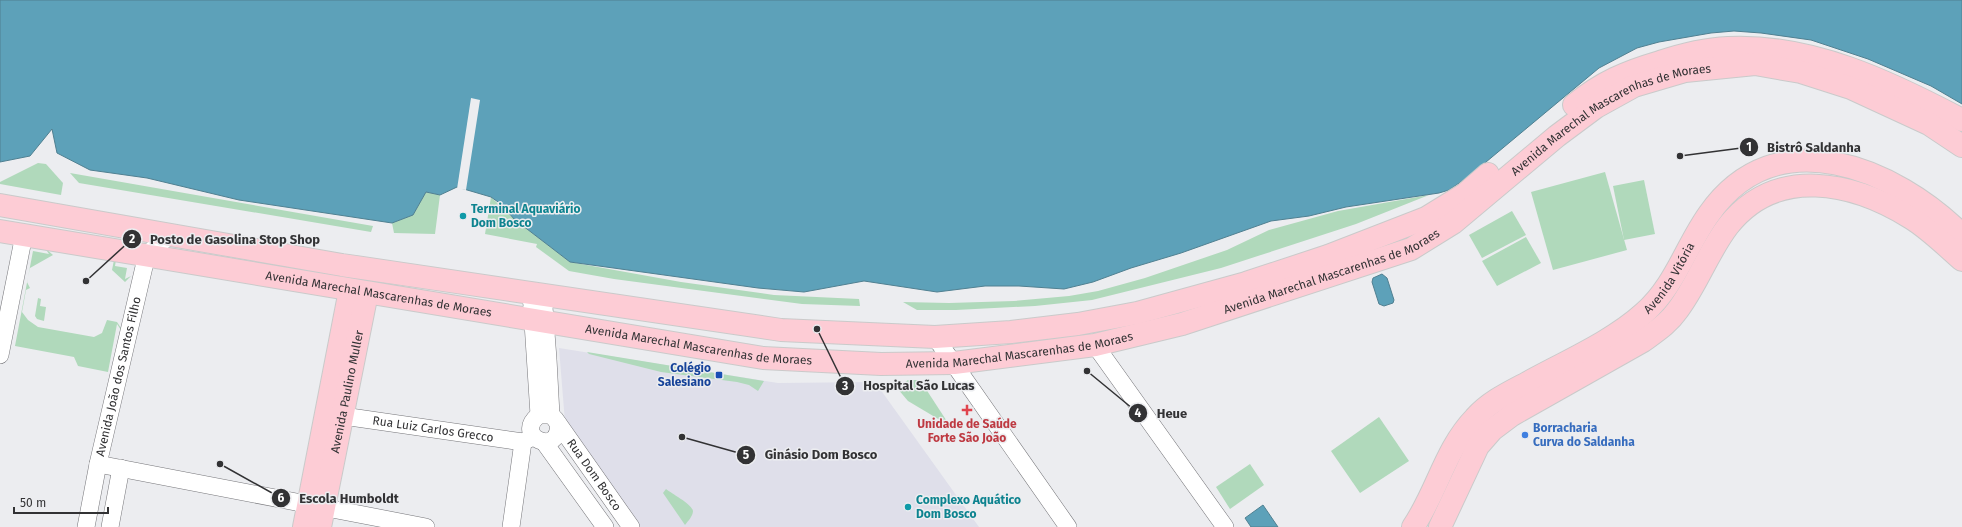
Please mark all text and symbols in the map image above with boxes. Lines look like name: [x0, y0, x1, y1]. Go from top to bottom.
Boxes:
street label: Avenida Marechal Mascarenhas de Moraes: [1508, 61, 1712, 178]
callout: Bistrô Saldanha: [1739, 134, 1868, 159]
text: 1: [1746, 140, 1752, 154]
text: Bistrô Saldanha: [1767, 140, 1861, 155]
place label: Terminal Aquaviário Dom Bosco: [471, 202, 580, 230]
marker: Terminal Aquaviário Dom Bosco: [458, 211, 468, 221]
street label: Avenida Marechal Mascarenhas de Moraes: [1222, 226, 1442, 317]
callout: Posto de Gasolina Stop Shop: [122, 227, 328, 252]
text: 2: [129, 232, 135, 246]
text: Posto de Gasolina Stop Shop: [150, 232, 320, 247]
street label: Avenida Vitória: [1641, 240, 1697, 317]
street label: Avenida Marechal Mascarenhas de Moraes: [265, 268, 493, 320]
street label: Avenida João dos Santos Filho: [93, 295, 144, 458]
street label: Avenida Marechal Mascarenhas de Moraes: [584, 322, 813, 368]
street label: Avenida Paulino Muller: [328, 329, 366, 454]
street label: Avenida Marechal Mascarenhas de Moraes: [906, 329, 1135, 371]
place label: Colégio Salesiano: [658, 361, 711, 389]
marker: Colégio Salesiano: [714, 370, 724, 380]
callout: Hospital São Lucas: [835, 373, 982, 398]
text: Hospital São Lucas: [863, 378, 975, 393]
text: 3: [841, 379, 848, 393]
callout: Heue: [1128, 401, 1195, 426]
marker: Unidade de Saúde Forte São João: [961, 404, 973, 416]
text: 4: [1135, 406, 1142, 420]
text: Heue: [1157, 406, 1187, 421]
street label: Rua Luiz Carlos Grecco: [372, 413, 494, 445]
place label: Unidade de Saúde Forte São João: [917, 417, 1017, 445]
place label: Borracharia Curva do Saldanha: [1533, 421, 1635, 449]
marker: Borracharia Curva do Saldanha: [1520, 430, 1530, 440]
street label: Rua Dom Bosco: [564, 436, 624, 513]
callout: Ginásio Dom Bosco: [736, 442, 885, 467]
text: Ginásio Dom Bosco: [765, 447, 878, 462]
text: 5: [743, 448, 750, 462]
callout: Escola Humboldt: [271, 486, 407, 511]
scale bar: [14, 489, 108, 515]
text: 6: [278, 491, 285, 505]
text: Escola Humboldt: [299, 491, 400, 506]
place label: Complexo Aquático Dom Bosco: [916, 493, 1021, 521]
text: 50 m: [20, 496, 46, 510]
marker: Complexo Aquático Dom Bosco: [903, 502, 913, 512]

